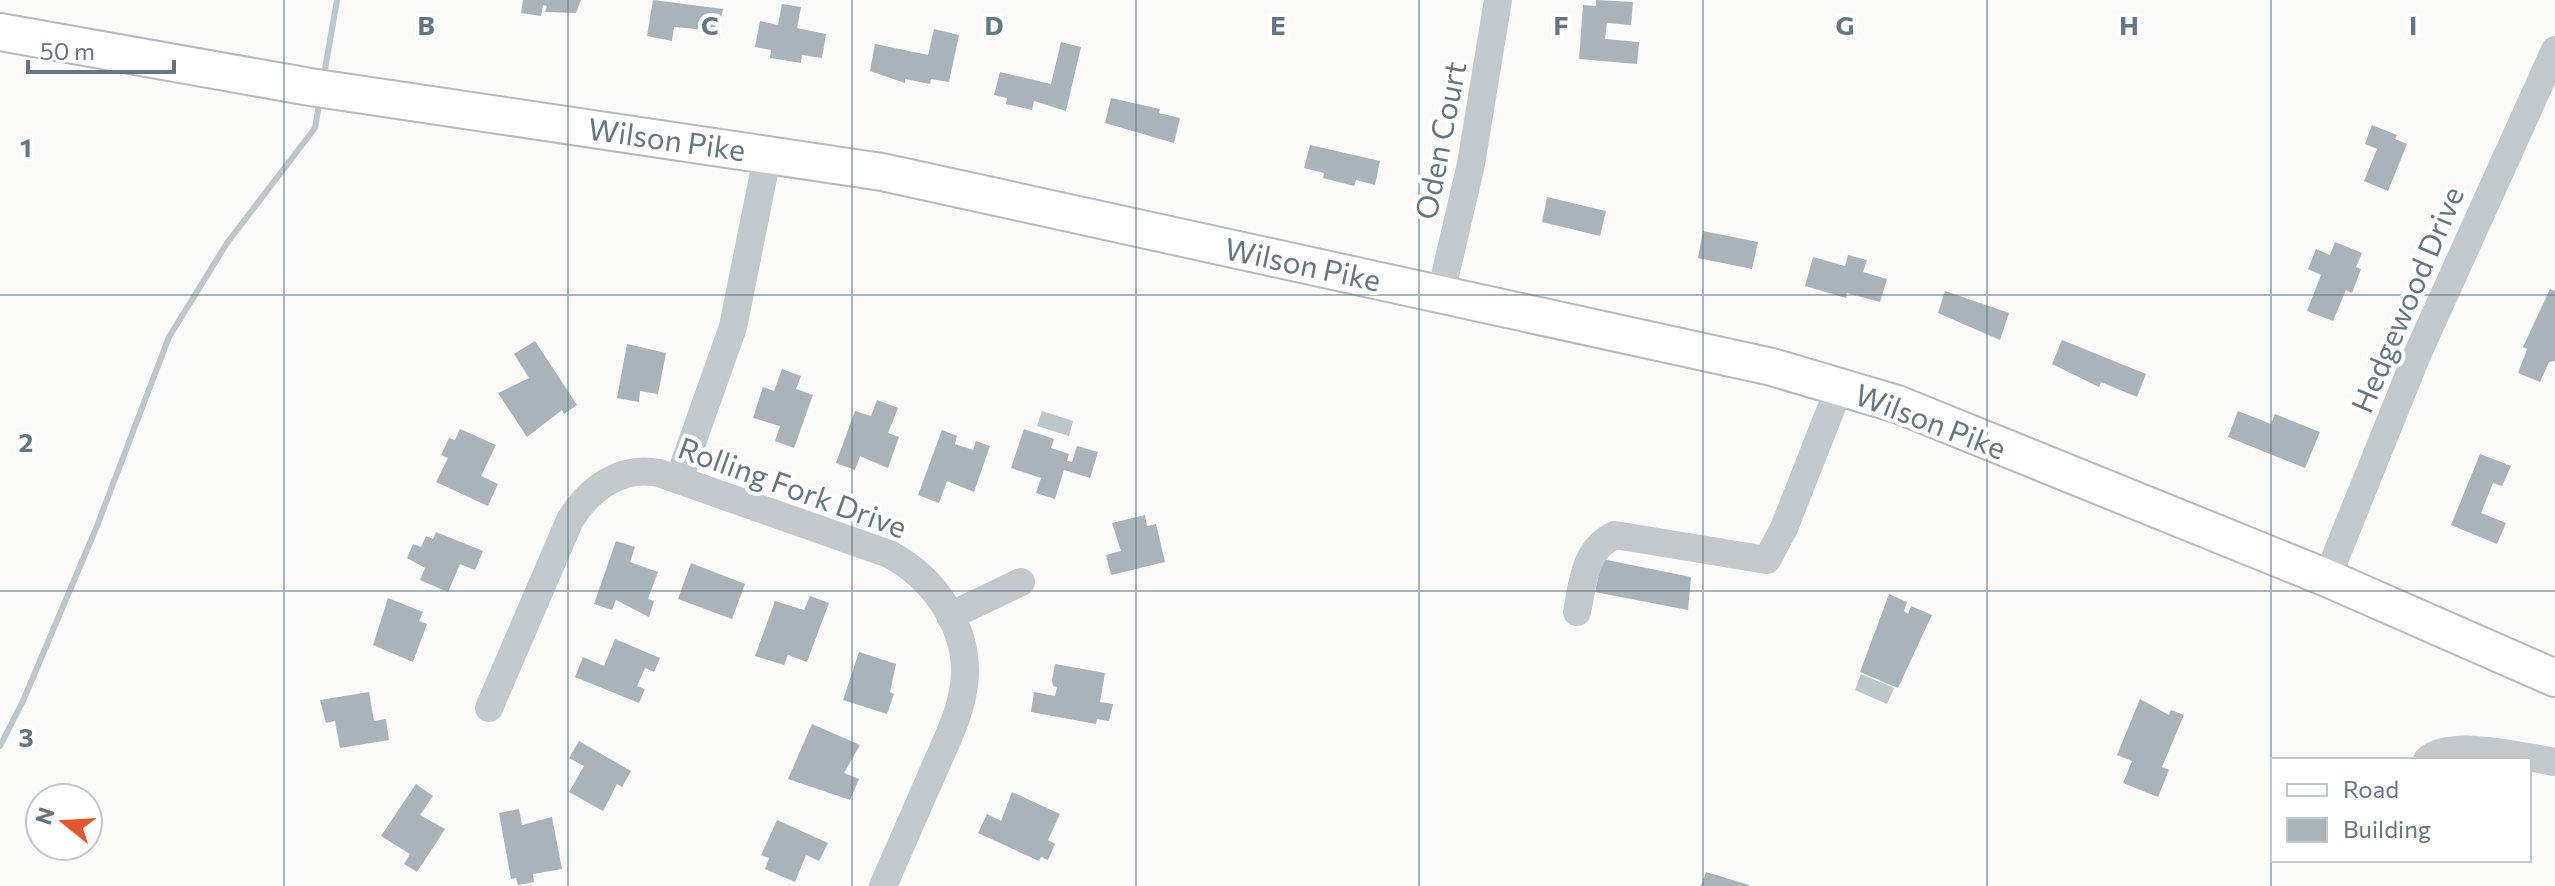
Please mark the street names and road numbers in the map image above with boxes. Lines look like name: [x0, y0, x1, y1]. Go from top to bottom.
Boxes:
street label: Oden Court: [1406, 58, 1472, 222]
street label: Wilson Pike: [586, 109, 748, 167]
street label: Hedgewood Drive: [2342, 180, 2470, 418]
street label: Wilson Pike: [1222, 228, 1384, 298]
street label: Wilson Pike: [1850, 374, 2012, 466]
street label: Rolling Fork Drive: [674, 428, 912, 544]

